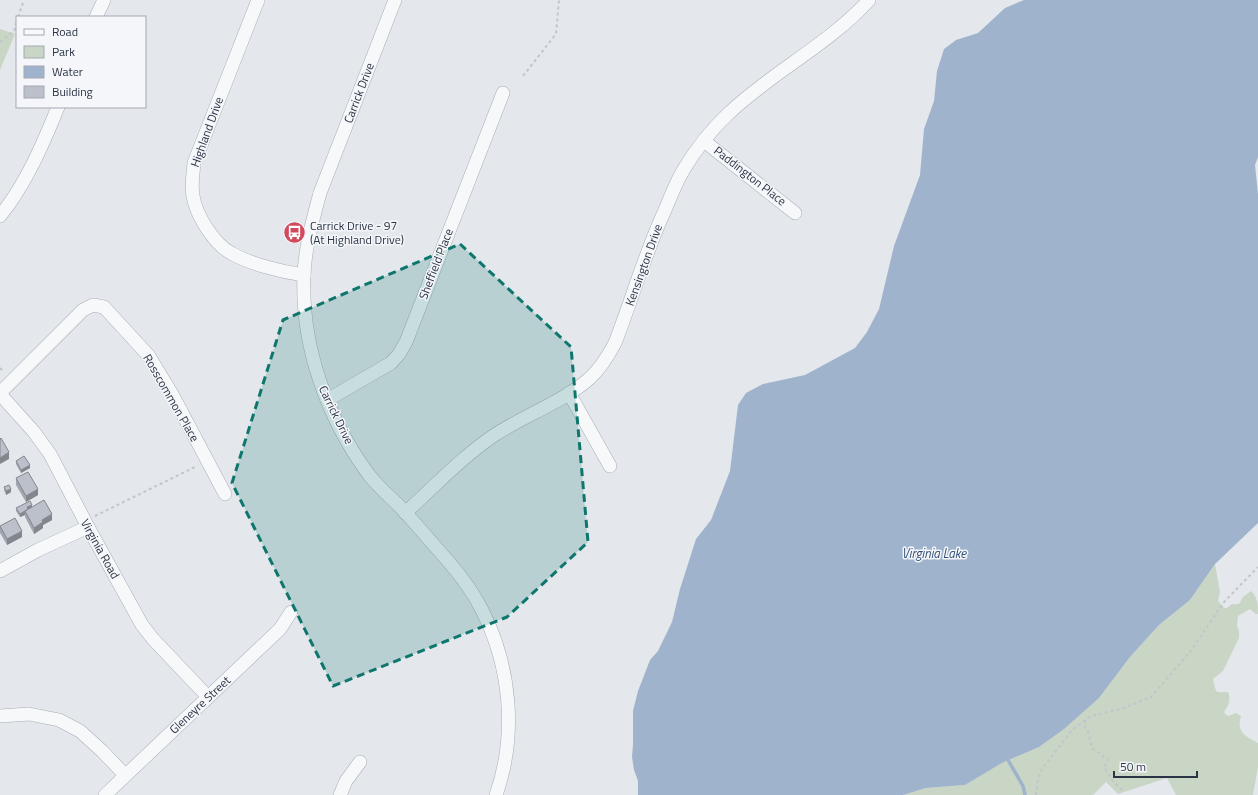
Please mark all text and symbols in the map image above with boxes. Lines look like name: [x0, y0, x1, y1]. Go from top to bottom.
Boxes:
legend: [16, 16, 146, 108]
text: Road: [52, 22, 78, 41]
text: Park: [52, 42, 75, 61]
street label: Carrick Drive: [338, 60, 379, 126]
text: Water: [52, 62, 83, 81]
text: Building: [52, 82, 93, 101]
street label: Highland Drive: [185, 94, 228, 170]
street label: Paddington Place: [710, 141, 791, 210]
place label: Carrick Drive - 97 (At Highland Drive): [310, 216, 404, 249]
bus stop icon: Carrick Drive - 97 (At Highland Drive): [281, 220, 307, 246]
street label: Kensington Drive: [620, 221, 667, 308]
street label: Sheffield Place: [413, 226, 458, 302]
street label: Rosscommon Place: [138, 350, 204, 445]
street label: Carrick Drive: [314, 382, 359, 447]
street label: Virginia Road: [76, 515, 125, 582]
water label: Virginia Lake: [902, 543, 967, 563]
street label: Gleneyre Street: [165, 671, 235, 738]
scale bar: [1114, 753, 1197, 779]
text: 50 m: [1120, 757, 1146, 776]

